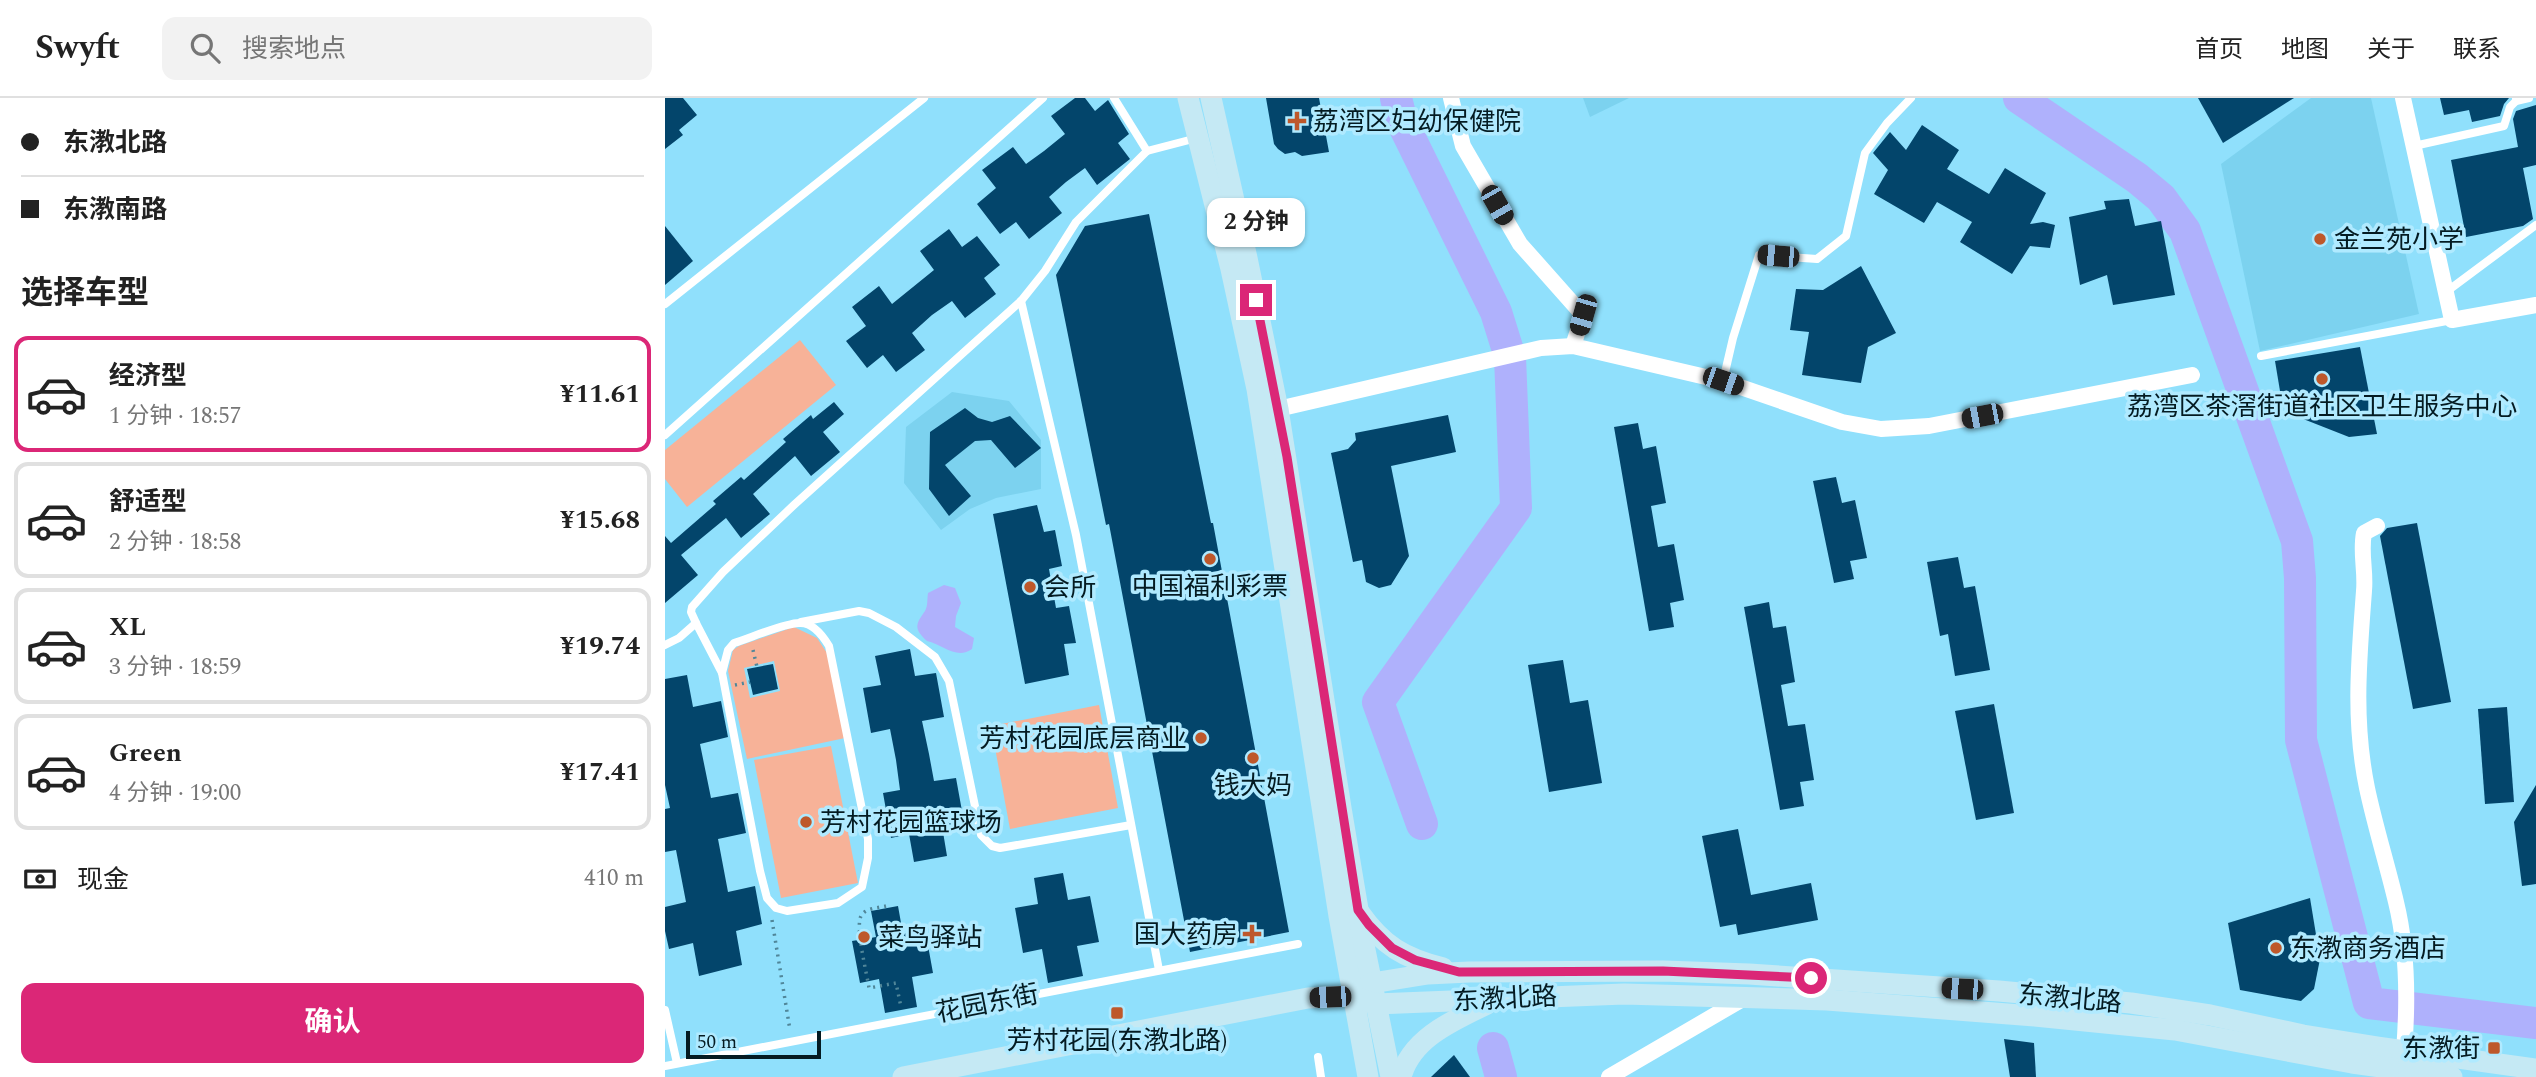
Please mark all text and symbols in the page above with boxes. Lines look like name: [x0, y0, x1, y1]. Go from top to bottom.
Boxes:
search box: [162, 17, 652, 80]
text: Swyft: [35, 23, 120, 73]
icon: search: [186, 29, 224, 67]
text: 搜索地点: [242, 29, 346, 69]
text: 首页: [2195, 32, 2243, 68]
text: 地图: [2281, 32, 2329, 68]
text: 关于: [2367, 32, 2415, 68]
text: 联系: [2453, 32, 2501, 68]
place label: 荔湾区妇幼保健院: [1313, 102, 1521, 142]
marker: 荔湾区妇幼保健院: [1287, 111, 1307, 131]
text: 东漖北路: [63, 123, 167, 163]
car: [1478, 182, 1517, 228]
text: 东漖南路: [63, 190, 167, 230]
callout: 2 分钟: [1207, 198, 1305, 248]
text: 2 分钟: [1224, 205, 1288, 240]
place label: 金兰苑小学: [2334, 220, 2464, 260]
marker: 金兰苑小学: [2312, 231, 2328, 247]
car: [1757, 244, 1800, 268]
text: 选择车型: [21, 269, 149, 318]
route end: [1240, 284, 1272, 316]
car: [1568, 292, 1599, 338]
text: 经济型: [109, 356, 187, 396]
icon: car: [25, 363, 88, 426]
car: [1700, 364, 1747, 398]
marker: 荔湾区茶滘街道社区卫生服务中心: [2314, 371, 2330, 387]
text: ¥11.61: [560, 374, 640, 414]
place label: 荔湾区茶滘街道社区卫生服务中心: [2127, 387, 2517, 427]
text: 1 分钟 · 18:57: [109, 399, 241, 434]
car: [1960, 402, 2005, 430]
text: 舒适型: [109, 482, 187, 522]
icon: car: [25, 489, 88, 552]
text: ¥15.68: [560, 500, 640, 540]
text: 2 分钟 · 18:58: [109, 525, 241, 560]
marker: 中国福利彩票: [1202, 551, 1218, 567]
place label: 中国福利彩票: [1132, 567, 1288, 607]
place label: 会所: [1044, 568, 1096, 608]
marker: 会所: [1022, 579, 1038, 595]
text: XL: [109, 607, 146, 647]
icon: car: [25, 615, 88, 678]
text: ¥19.74: [560, 626, 640, 666]
text: 3 分钟 · 18:59: [109, 650, 241, 685]
place label: 芳村花园底层商业: [979, 719, 1187, 759]
marker: 芳村花园底层商业: [1193, 730, 1209, 746]
text: Green: [109, 733, 182, 773]
icon: car: [25, 741, 88, 804]
marker: 钱大妈: [1245, 750, 1261, 766]
text: ¥17.41: [560, 752, 640, 792]
place label: 钱大妈: [1214, 766, 1292, 806]
text: 4 分钟 · 19:00: [109, 776, 241, 811]
place label: 芳村花园篮球场: [820, 803, 1002, 843]
marker: 芳村花园篮球场: [798, 814, 814, 830]
icon: cash: [21, 860, 59, 898]
text: 现金: [77, 860, 129, 900]
text: 410 m: [584, 861, 644, 896]
place label: 国大药房: [1134, 915, 1238, 955]
place label: 菜鸟驿站: [878, 918, 982, 958]
marker: 国大药房: [1244, 926, 1260, 942]
marker: 菜鸟驿站: [856, 929, 872, 945]
place label: 东漖商务酒店: [2290, 929, 2446, 969]
marker: 东漖商务酒店: [2268, 940, 2284, 956]
route start: [1795, 962, 1827, 994]
street label: 花园东街: [932, 974, 1042, 1034]
street label: 东漖北路: [2016, 975, 2123, 1023]
street label: 东漖北路: [1452, 976, 1558, 1022]
car: [1941, 977, 1984, 1001]
button: 确认: [21, 983, 644, 1063]
car: [1309, 986, 1352, 1008]
marker: 芳村花园(东漖北路): [1109, 1005, 1125, 1021]
place label: 芳村花园(东漖北路): [1006, 1021, 1228, 1061]
scale bar: [686, 1028, 821, 1060]
text: 50 m: [697, 1028, 737, 1057]
place label: 东漖街: [2402, 1029, 2480, 1069]
marker: 东漖街: [2486, 1040, 2502, 1056]

